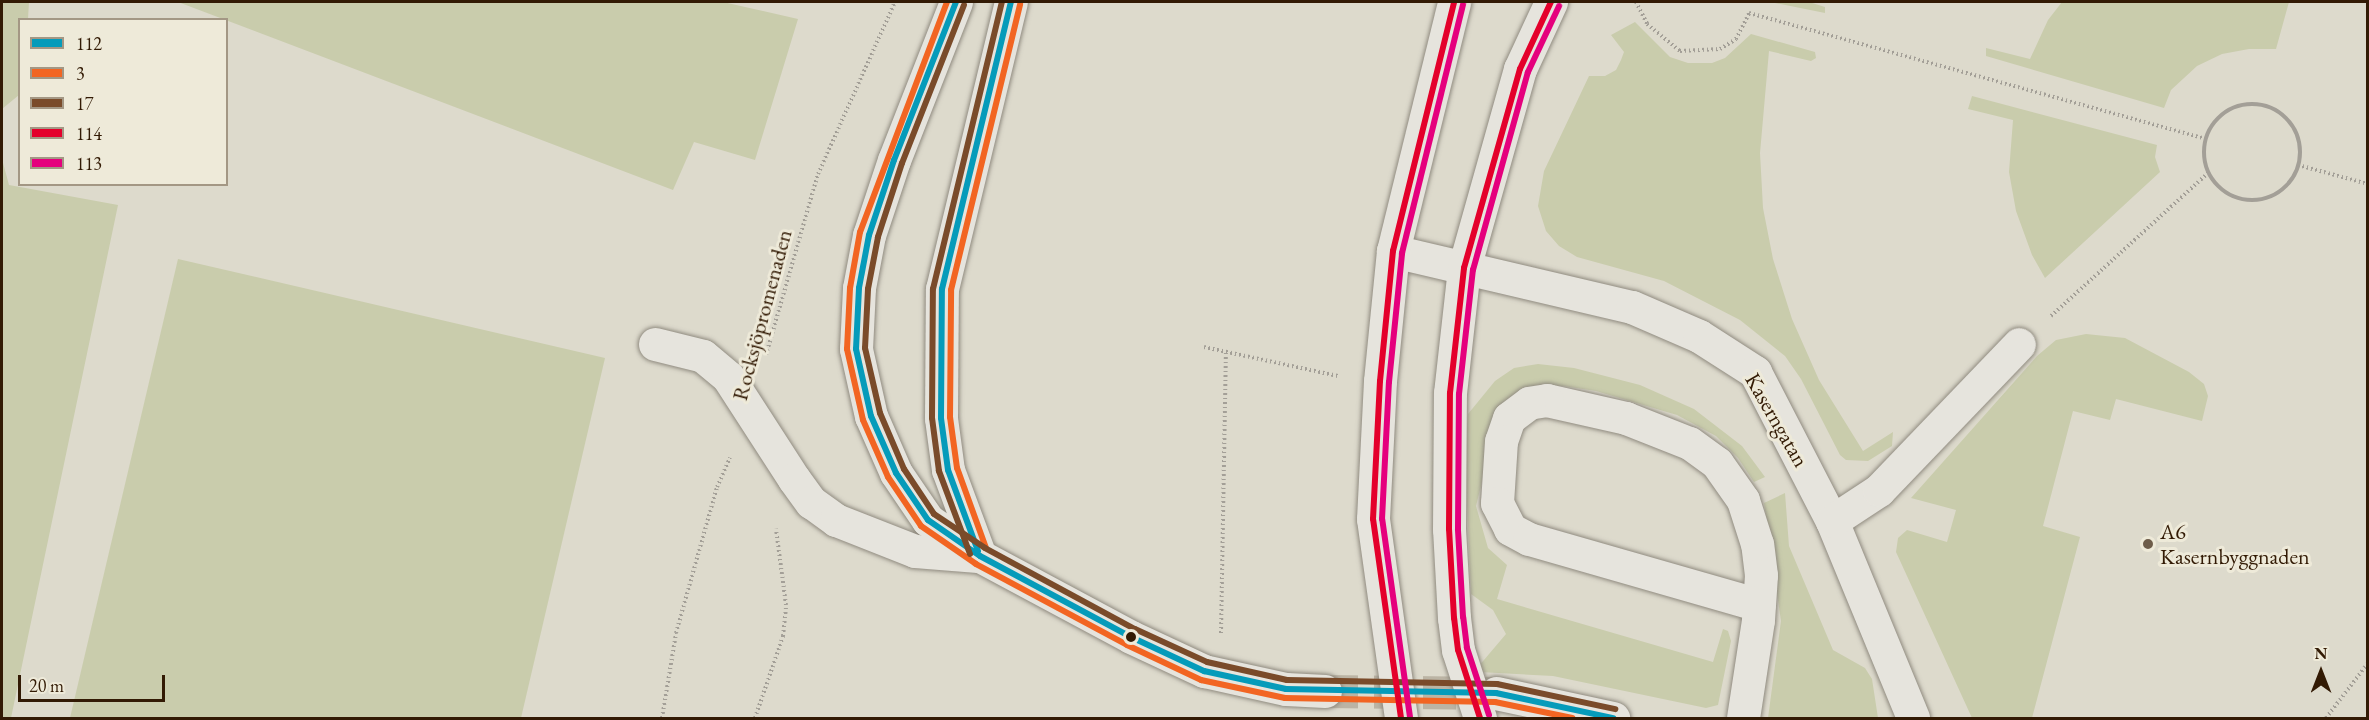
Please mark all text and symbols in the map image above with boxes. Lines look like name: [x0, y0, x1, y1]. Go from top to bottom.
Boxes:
legend: [18, 18, 228, 186]
text: 112: [76, 32, 102, 55]
text: 3: [76, 62, 85, 85]
text: 17: [76, 92, 93, 115]
text: 114: [76, 122, 102, 145]
text: 113: [76, 152, 102, 175]
street label: Rocksjöpromenaden: [726, 227, 798, 403]
street label: Kaserngatan: [1740, 368, 1814, 472]
place label: A6 Kasernbyggnaden: [2160, 518, 2310, 570]
marker: A6 Kasernbyggnaden: [2141, 537, 2155, 551]
unlabelled marker: [1125, 631, 1137, 643]
north arrow: [2291, 642, 2351, 702]
text: N: [2315, 643, 2327, 664]
scale bar: [21, 663, 168, 701]
text: 20 m: [29, 674, 64, 697]

